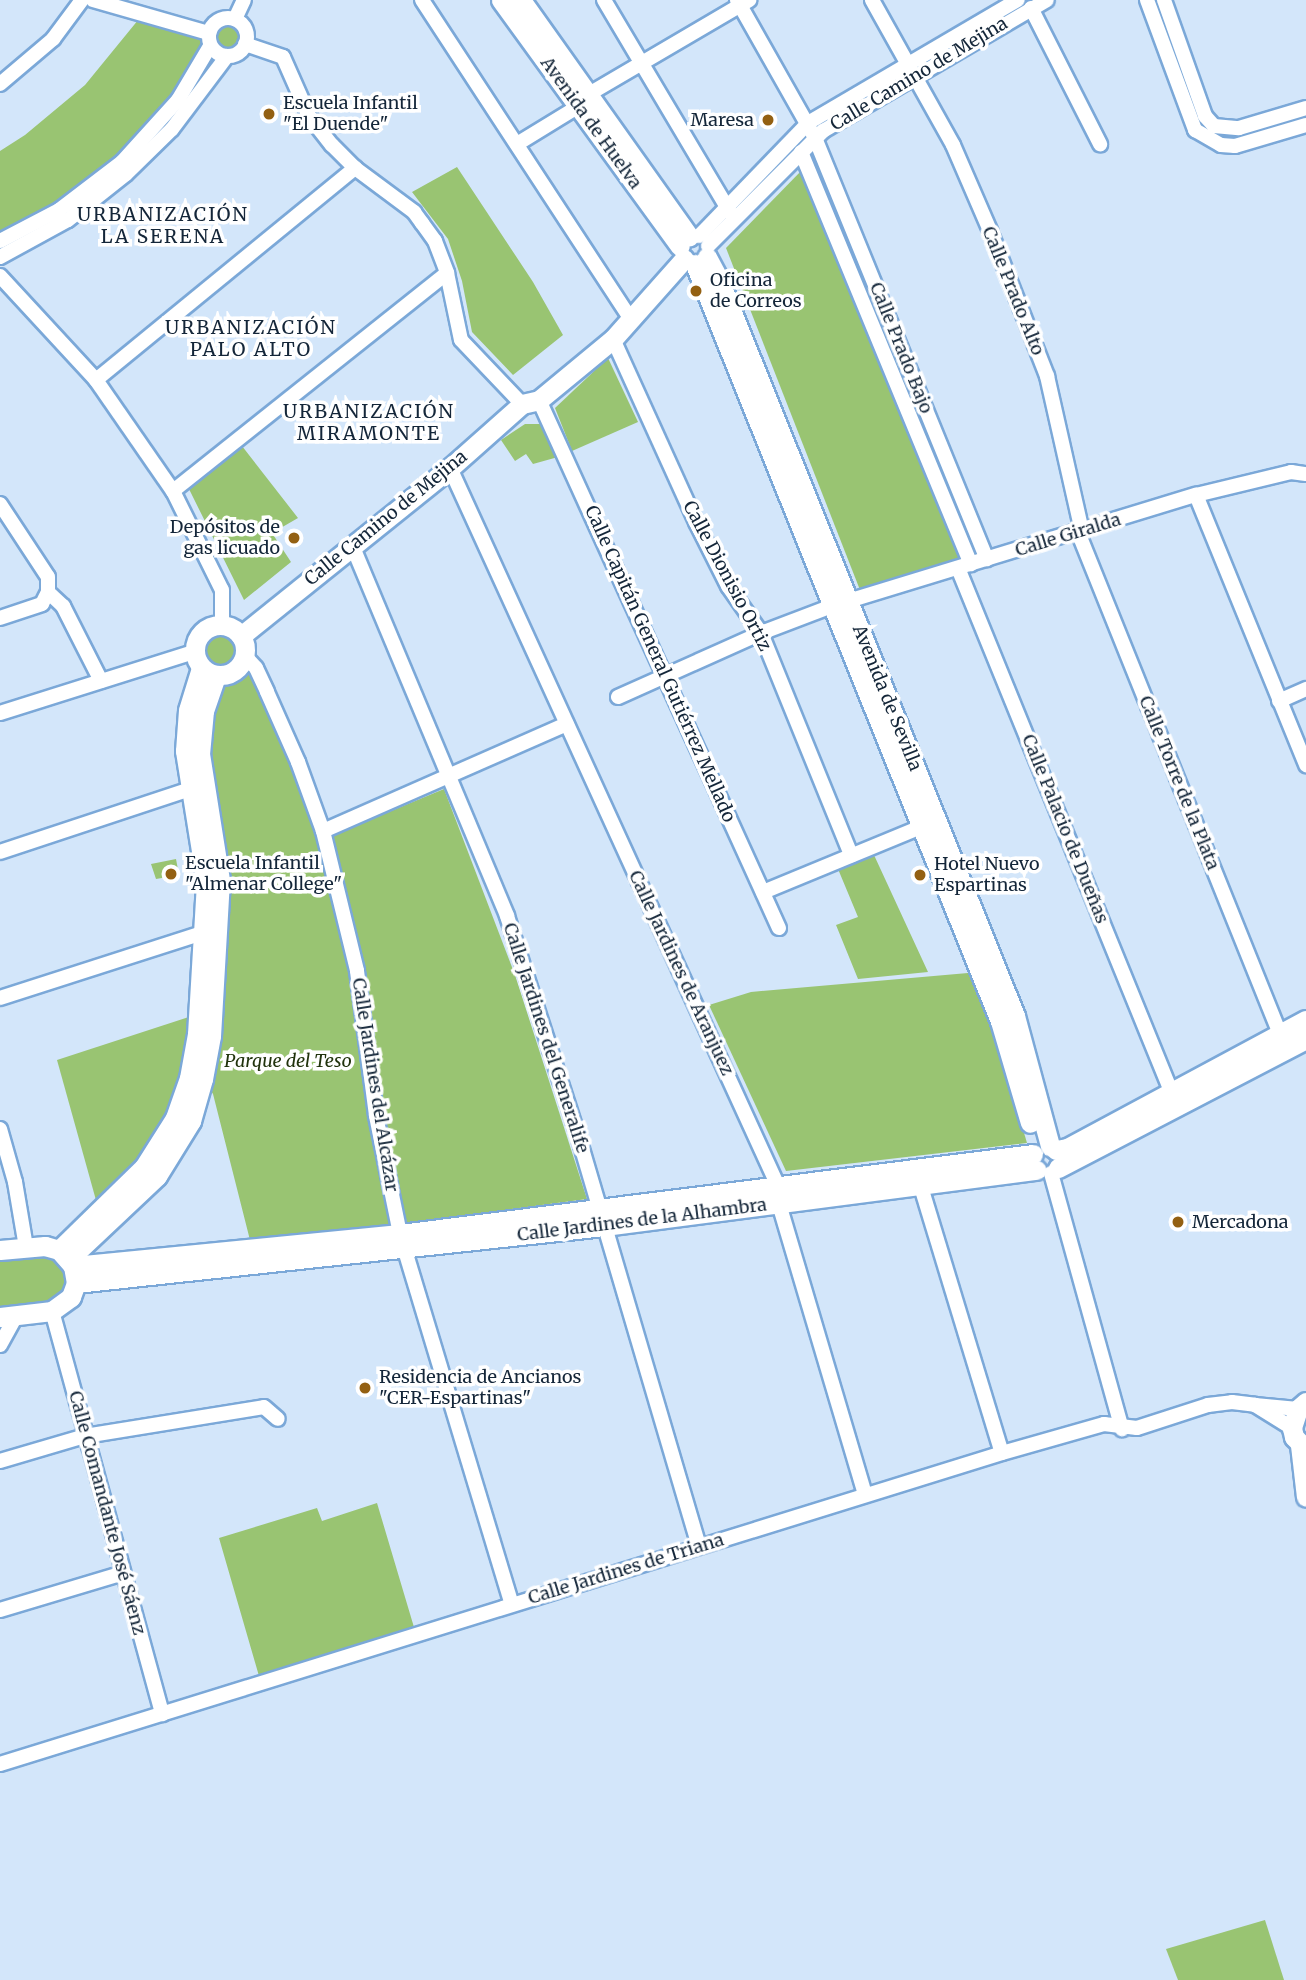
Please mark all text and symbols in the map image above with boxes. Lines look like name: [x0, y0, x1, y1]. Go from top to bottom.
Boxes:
street label: Calle Camino de Mejina: [827, 13, 1011, 135]
street label: Avenida de Huelva: [536, 53, 646, 193]
place label: Escuela Infantil "El Duende": [283, 93, 418, 136]
marker: Escuela Infantil "El Duende": [261, 106, 277, 122]
place label: Maresa: [691, 109, 754, 131]
marker: Maresa: [760, 112, 776, 128]
district label: URBANIZACIÓN LA SERENA: [79, 204, 247, 248]
street label: Calle Prado Alto: [977, 224, 1049, 358]
place label: Oficina de Correos: [710, 270, 801, 312]
street label: Calle Prado Bajo: [865, 279, 937, 417]
marker: Oficina de Correos: [688, 283, 704, 299]
district label: URBANIZACIÓN PALO ALTO: [167, 317, 335, 361]
district label: URBANIZACIÓN MIRAMONTE: [285, 401, 453, 445]
street label: Calle Camino de Mejina: [300, 446, 472, 590]
street label: Calle Dionisio Ortiz: [678, 497, 776, 655]
street label: Calle Capitán General Gutiérrez Mellado: [580, 502, 740, 826]
street label: Calle Giralda: [1013, 509, 1123, 561]
place label: Depósitos de gas licuado: [170, 517, 280, 560]
marker: Depósitos de gas licuado: [286, 530, 302, 546]
street label: Avenida de Sevilla: [848, 622, 926, 774]
street label: Calle Torre de la Plata: [1134, 693, 1224, 873]
street label: Calle Palacio de Dueñas: [1017, 731, 1113, 927]
place label: Escuela Infantil "Almenar College": [185, 853, 342, 896]
place label: Hotel Nuevo Espartinas: [934, 854, 1039, 896]
marker: Escuela Infantil "Almenar College": [163, 866, 179, 882]
street label: Calle Jardines de Aranjuez: [624, 867, 738, 1079]
marker: Hotel Nuevo Espartinas: [912, 867, 928, 883]
street label: Calle Jardines del Generalife: [499, 920, 593, 1156]
street label: Calle Jardines del Alcázar: [347, 976, 403, 1194]
park label: Parque del Teso: [224, 1050, 352, 1072]
street label: Calle Jardines de la Alhambra: [516, 1194, 768, 1246]
place label: Mercadona: [1192, 1211, 1288, 1233]
marker: Mercadona: [1170, 1214, 1186, 1230]
place label: Residencia de Ancianos "CER-Espartinas": [379, 1367, 581, 1410]
marker: Residencia de Ancianos "CER-Espartinas": [357, 1380, 373, 1396]
street label: Calle Comandante José Sáenz: [64, 1389, 150, 1637]
street label: Calle Jardines de Triana: [526, 1529, 726, 1609]

